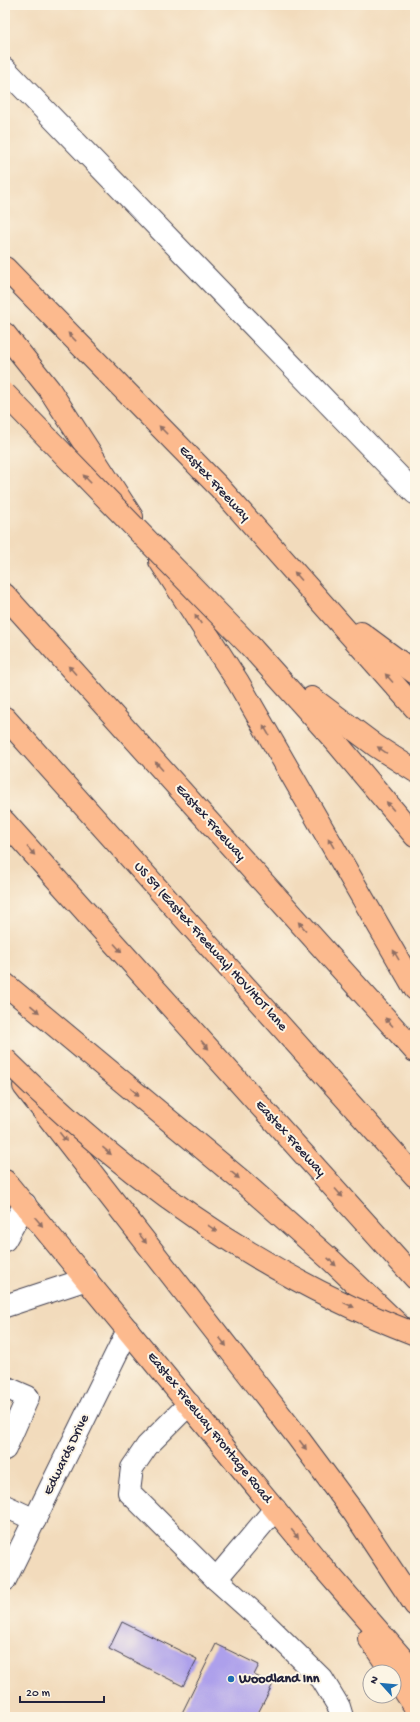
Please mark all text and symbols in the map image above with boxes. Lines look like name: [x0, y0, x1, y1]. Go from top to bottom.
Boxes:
one-way arrow: [67, 332, 77, 342]
one-way arrow: [158, 425, 168, 435]
street label: Eastex Freeway: [175, 443, 253, 525]
one-way arrow: [82, 474, 92, 484]
one-way arrow: [294, 571, 303, 582]
one-way arrow: [194, 614, 202, 624]
one-way arrow: [67, 665, 77, 675]
one-way arrow: [385, 674, 394, 683]
one-way arrow: [262, 724, 269, 736]
one-way arrow: [377, 746, 387, 754]
one-way arrow: [155, 762, 164, 771]
street label: Eastex Freeway: [171, 781, 249, 865]
one-way arrow: [386, 800, 395, 811]
one-way arrow: [327, 837, 334, 849]
one-way arrow: [26, 847, 35, 856]
street label: US 59 (Eastex Freeway) HOV/HOT lane: [130, 859, 291, 1036]
one-way arrow: [298, 921, 307, 930]
one-way arrow: [113, 943, 123, 953]
one-way arrow: [392, 949, 399, 961]
one-way arrow: [30, 1005, 40, 1014]
one-way arrow: [385, 1018, 394, 1027]
one-way arrow: [200, 1040, 210, 1050]
one-way arrow: [130, 1088, 140, 1097]
street label: Eastex Freeway: [251, 1097, 329, 1181]
one-way arrow: [59, 1131, 67, 1142]
one-way arrow: [101, 1147, 112, 1156]
one-way arrow: [230, 1171, 240, 1180]
one-way arrow: [334, 1188, 343, 1199]
one-way arrow: [34, 1216, 43, 1227]
one-way arrow: [206, 1224, 217, 1232]
one-way arrow: [139, 1234, 147, 1245]
one-way arrow: [327, 1257, 337, 1266]
one-way arrow: [343, 1302, 355, 1308]
one-way arrow: [219, 1336, 227, 1347]
street label: Eastex Freeway Frontage Road: [143, 1349, 276, 1508]
street label: Edwards Drive: [40, 1411, 94, 1498]
one-way arrow: [299, 1439, 307, 1450]
one-way arrow: [291, 1528, 299, 1539]
north arrow: [362, 1664, 402, 1704]
place label: Woodland Inn: [238, 1671, 320, 1688]
marker: Woodland Inn: [226, 1674, 236, 1684]
text: N: [368, 1674, 382, 1686]
scale bar: [20, 1678, 104, 1704]
text: 20 m: [26, 1687, 51, 1701]

